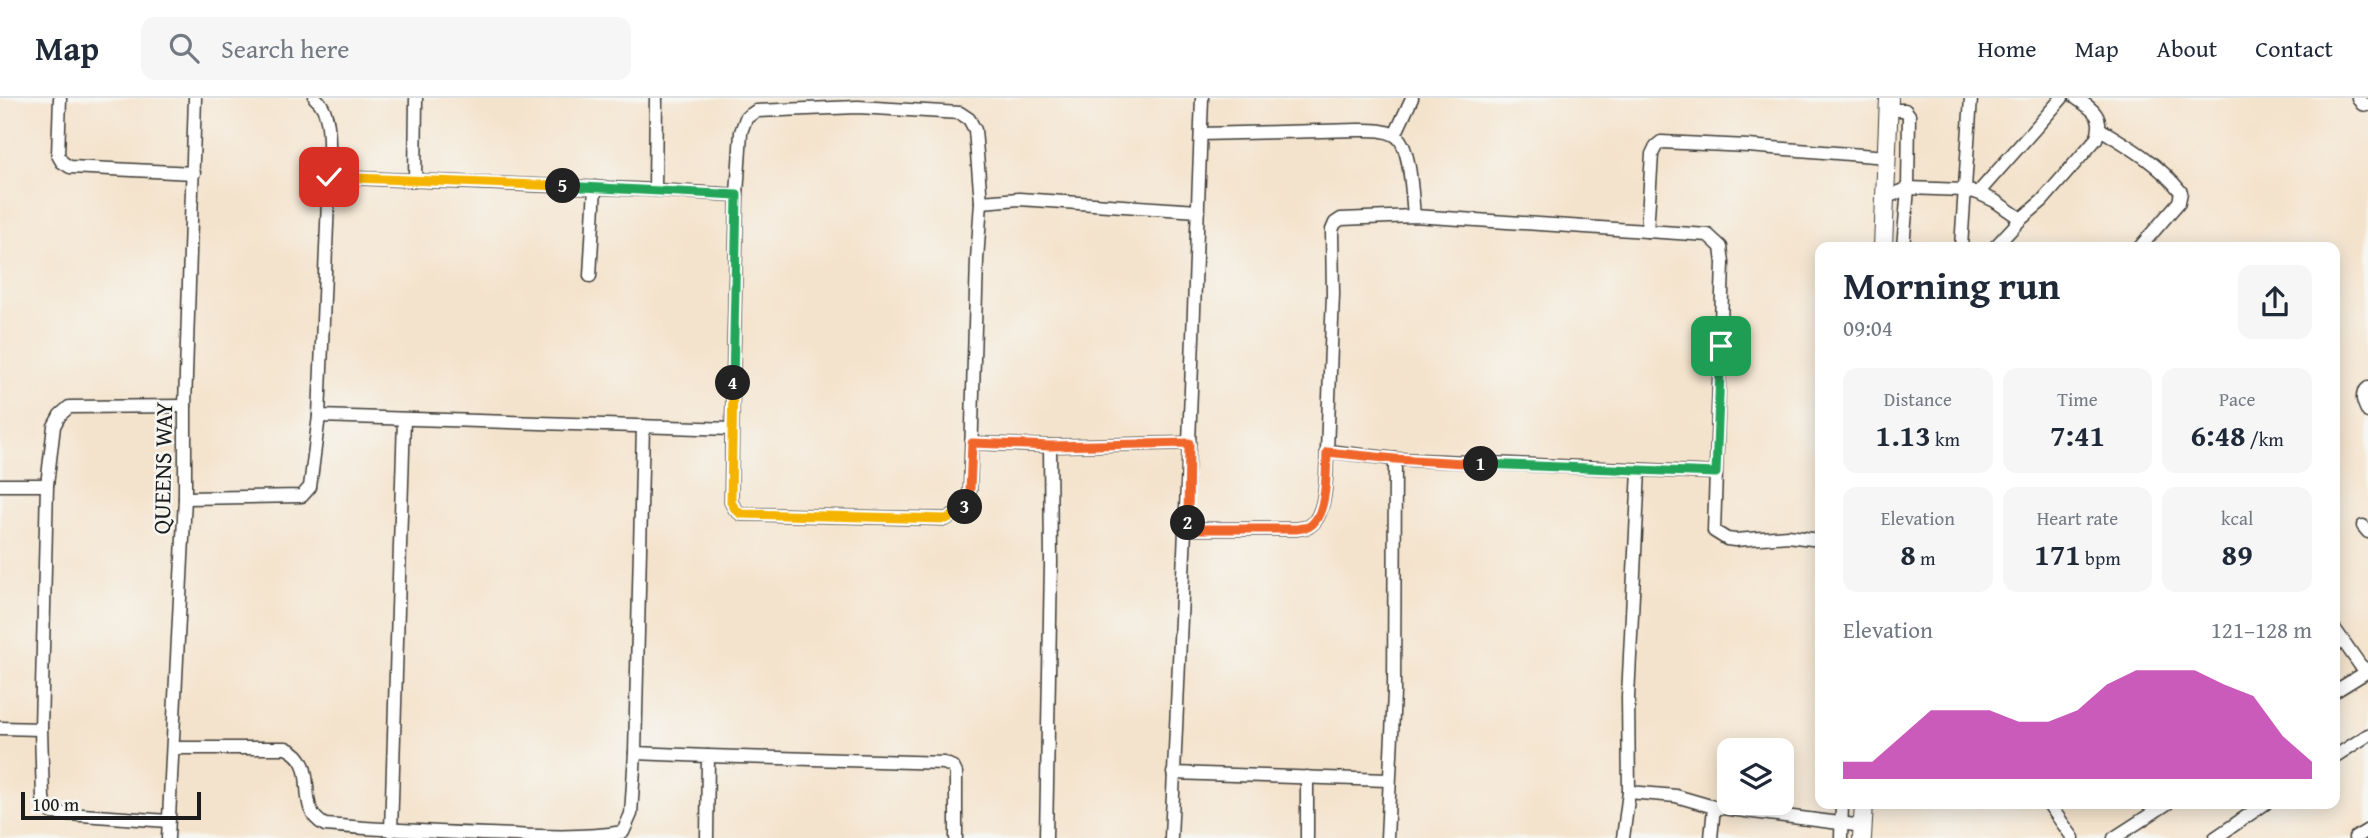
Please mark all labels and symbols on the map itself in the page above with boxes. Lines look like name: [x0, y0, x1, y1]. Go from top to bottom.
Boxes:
pin: [299, 147, 359, 207]
pin: 5: [546, 168, 580, 204]
pin: [1691, 316, 1751, 376]
pin: 4: [716, 366, 750, 400]
street label: QUEENS WAY: [144, 401, 181, 535]
pin: 1: [1464, 446, 1498, 482]
pin: 3: [948, 490, 982, 524]
pin: 2: [1170, 506, 1206, 540]
scale bar: [21, 789, 201, 821]

